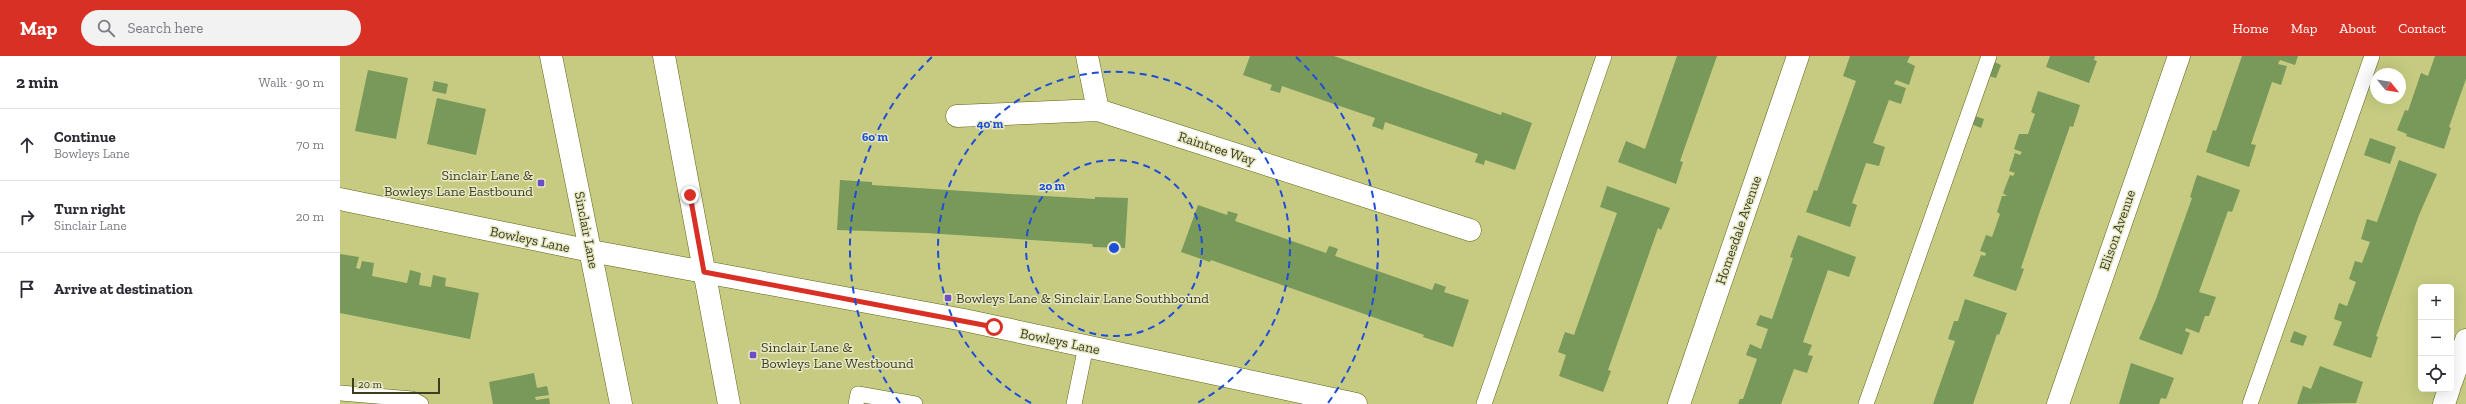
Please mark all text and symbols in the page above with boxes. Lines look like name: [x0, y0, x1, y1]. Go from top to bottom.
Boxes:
search box: [81, 10, 361, 46]
text: Map: [20, 17, 57, 40]
icon: search: [95, 17, 117, 39]
text: Search here: [127, 19, 203, 37]
text: Home: [2233, 20, 2269, 37]
text: Map: [2291, 20, 2317, 37]
text: About: [2339, 20, 2376, 37]
text: Contact: [2398, 20, 2446, 37]
north arrow: [2370, 68, 2406, 104]
text: 2 min: [16, 72, 58, 92]
text: Walk · 90 m: [259, 75, 324, 90]
text: 40 m: [977, 117, 1004, 131]
text: Continue: [54, 128, 116, 146]
street label: Raintree Way: [1176, 128, 1258, 169]
text: 60 m: [862, 130, 889, 144]
icon: ahead: [16, 134, 38, 156]
text: 70 m: [296, 137, 324, 152]
text: Bowleys Lane: [54, 146, 130, 161]
place label: Sinclair Lane & Bowleys Lane Eastbound: [384, 167, 533, 200]
street label: Homesdale Avenue: [1712, 173, 1765, 287]
marker: Sinclair Lane & Bowleys Lane Eastbound: [536, 178, 546, 188]
text: 20 m: [1039, 179, 1066, 193]
route end: [681, 186, 699, 204]
street label: Elison Avenue: [2096, 187, 2139, 273]
street label: Sinclair Lane: [571, 190, 602, 270]
text: Turn right: [54, 200, 125, 218]
icon: right: [16, 206, 38, 228]
text: 20 m: [296, 209, 324, 224]
text: Sinclair Lane: [54, 218, 127, 233]
street label: Bowleys Lane: [488, 223, 572, 256]
centre of rings: [1107, 241, 1121, 255]
icon: arrive: [16, 278, 38, 300]
text: Arrive at destination: [54, 280, 193, 298]
map controls: [2418, 284, 2454, 392]
button: +: [2418, 284, 2454, 320]
place label: Bowleys Lane & Sinclair Lane Southbound: [956, 290, 1209, 307]
marker: Bowleys Lane & Sinclair Lane Southbound: [943, 293, 953, 303]
route start: [985, 318, 1003, 336]
button: −: [2418, 320, 2454, 356]
street label: Bowleys Lane: [1018, 325, 1102, 358]
place label: Sinclair Lane & Bowleys Lane Westbound: [761, 339, 914, 372]
marker: Sinclair Lane & Bowleys Lane Westbound: [748, 350, 758, 360]
button: locate: [2418, 356, 2454, 392]
scale bar: [352, 376, 440, 395]
text: 20 m: [358, 378, 382, 391]

